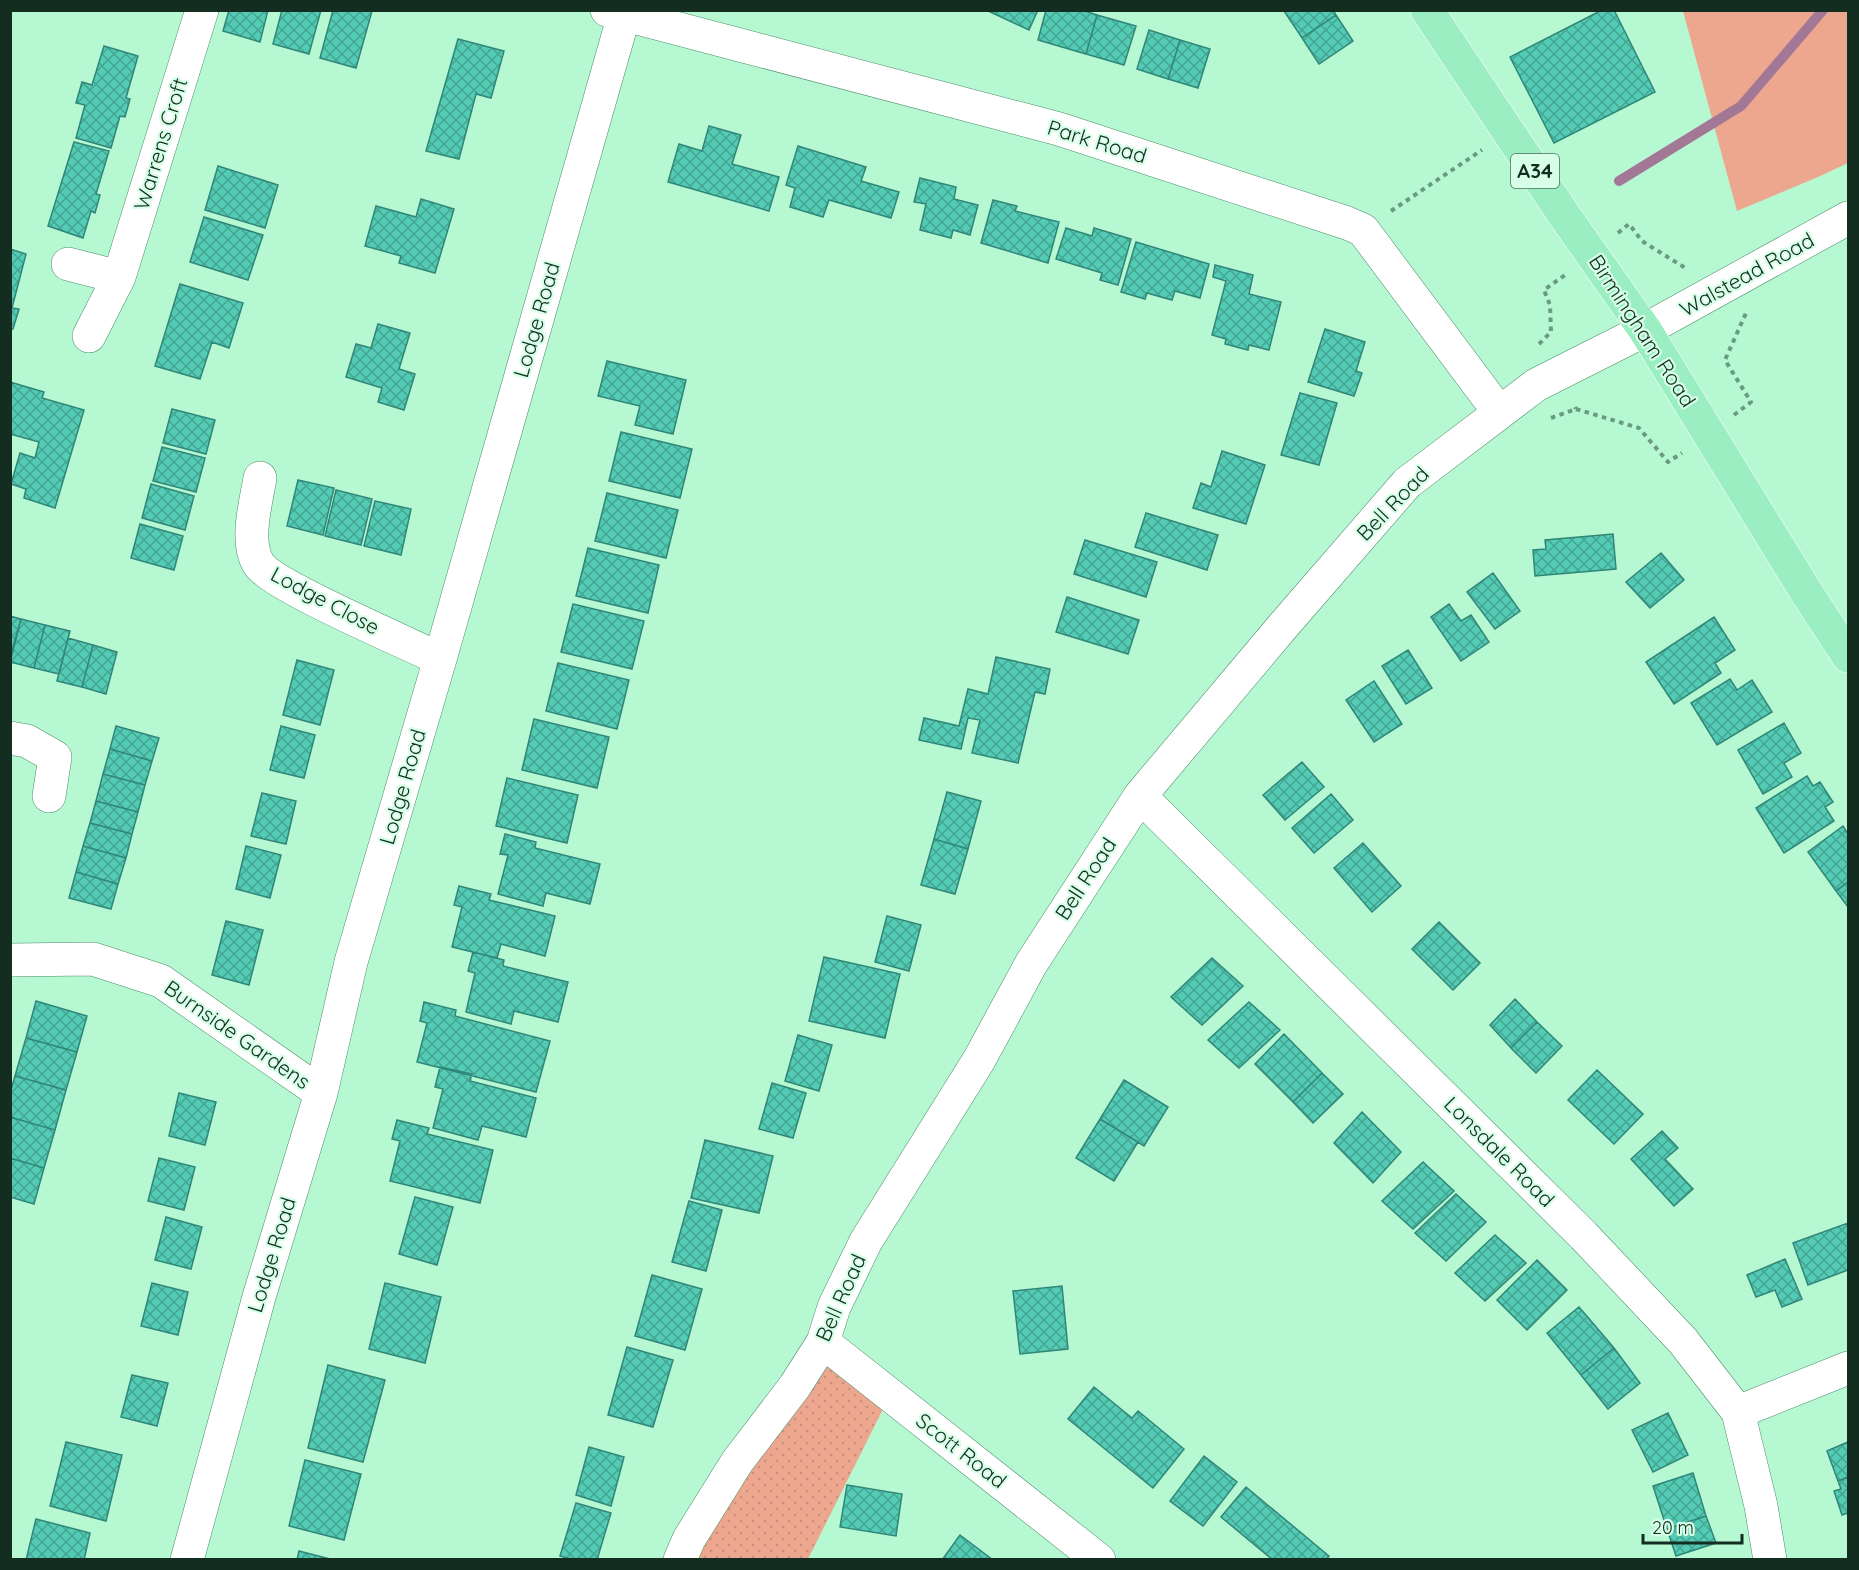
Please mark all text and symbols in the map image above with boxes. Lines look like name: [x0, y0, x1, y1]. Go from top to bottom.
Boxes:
street label: Warrens Croft: [128, 74, 192, 213]
street label: Park Road: [1045, 114, 1150, 168]
road number: A34: [1511, 154, 1559, 188]
street label: Walstead Road: [1675, 226, 1818, 322]
street label: Birmingham Road: [1584, 249, 1702, 412]
street label: Lodge Road: [507, 259, 565, 380]
street label: Bell Road: [1351, 461, 1434, 546]
street label: Lodge Close: [267, 561, 384, 640]
street label: Lodge Road: [373, 726, 431, 847]
street label: Bell Road: [1049, 832, 1121, 925]
street label: Burnside Gardens: [160, 974, 316, 1094]
street label: Lonsdale Road: [1439, 1091, 1560, 1212]
street label: Lodge Road: [241, 1194, 301, 1315]
street label: Bell Road: [809, 1250, 871, 1345]
street label: Scott Road: [911, 1407, 1012, 1494]
scale bar: [1643, 1507, 1742, 1545]
text: 20 m: [1652, 1516, 1694, 1539]

